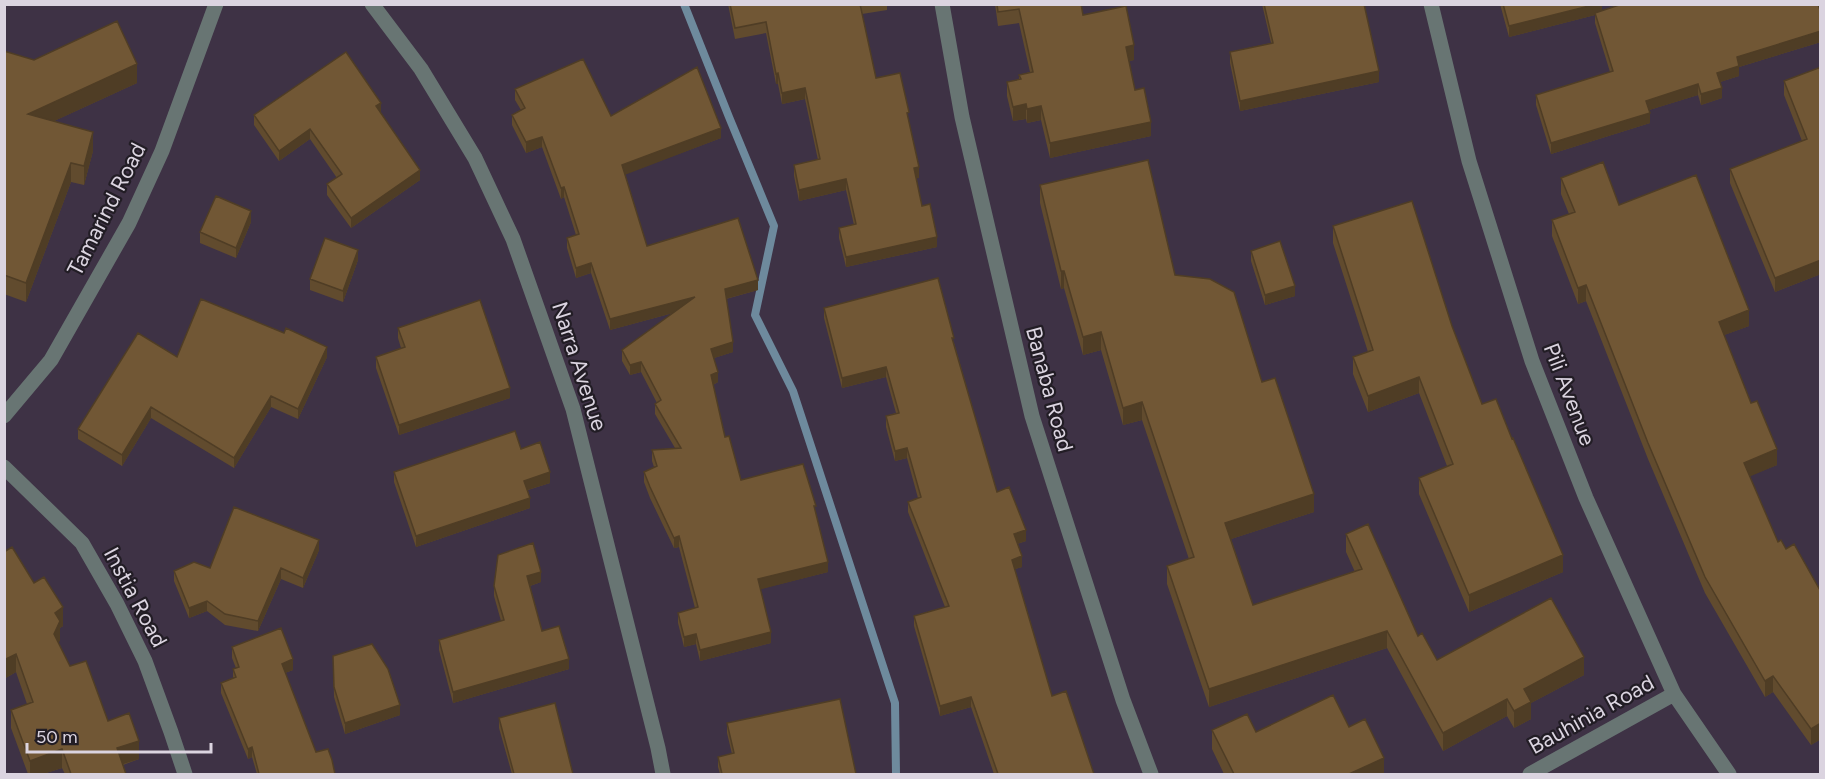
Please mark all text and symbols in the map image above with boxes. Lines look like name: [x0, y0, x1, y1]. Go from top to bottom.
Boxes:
street label: Tamarind Road: [61, 138, 152, 280]
street label: Narra Avenue: [546, 298, 613, 434]
street label: Banaba Road: [1020, 324, 1079, 455]
street label: Pili Avenue: [1538, 339, 1601, 449]
street label: Instia Road: [98, 543, 173, 652]
street label: Bauhinia Road: [1524, 669, 1659, 760]
scale bar: [27, 716, 212, 754]
text: 50 m: [36, 726, 78, 748]

